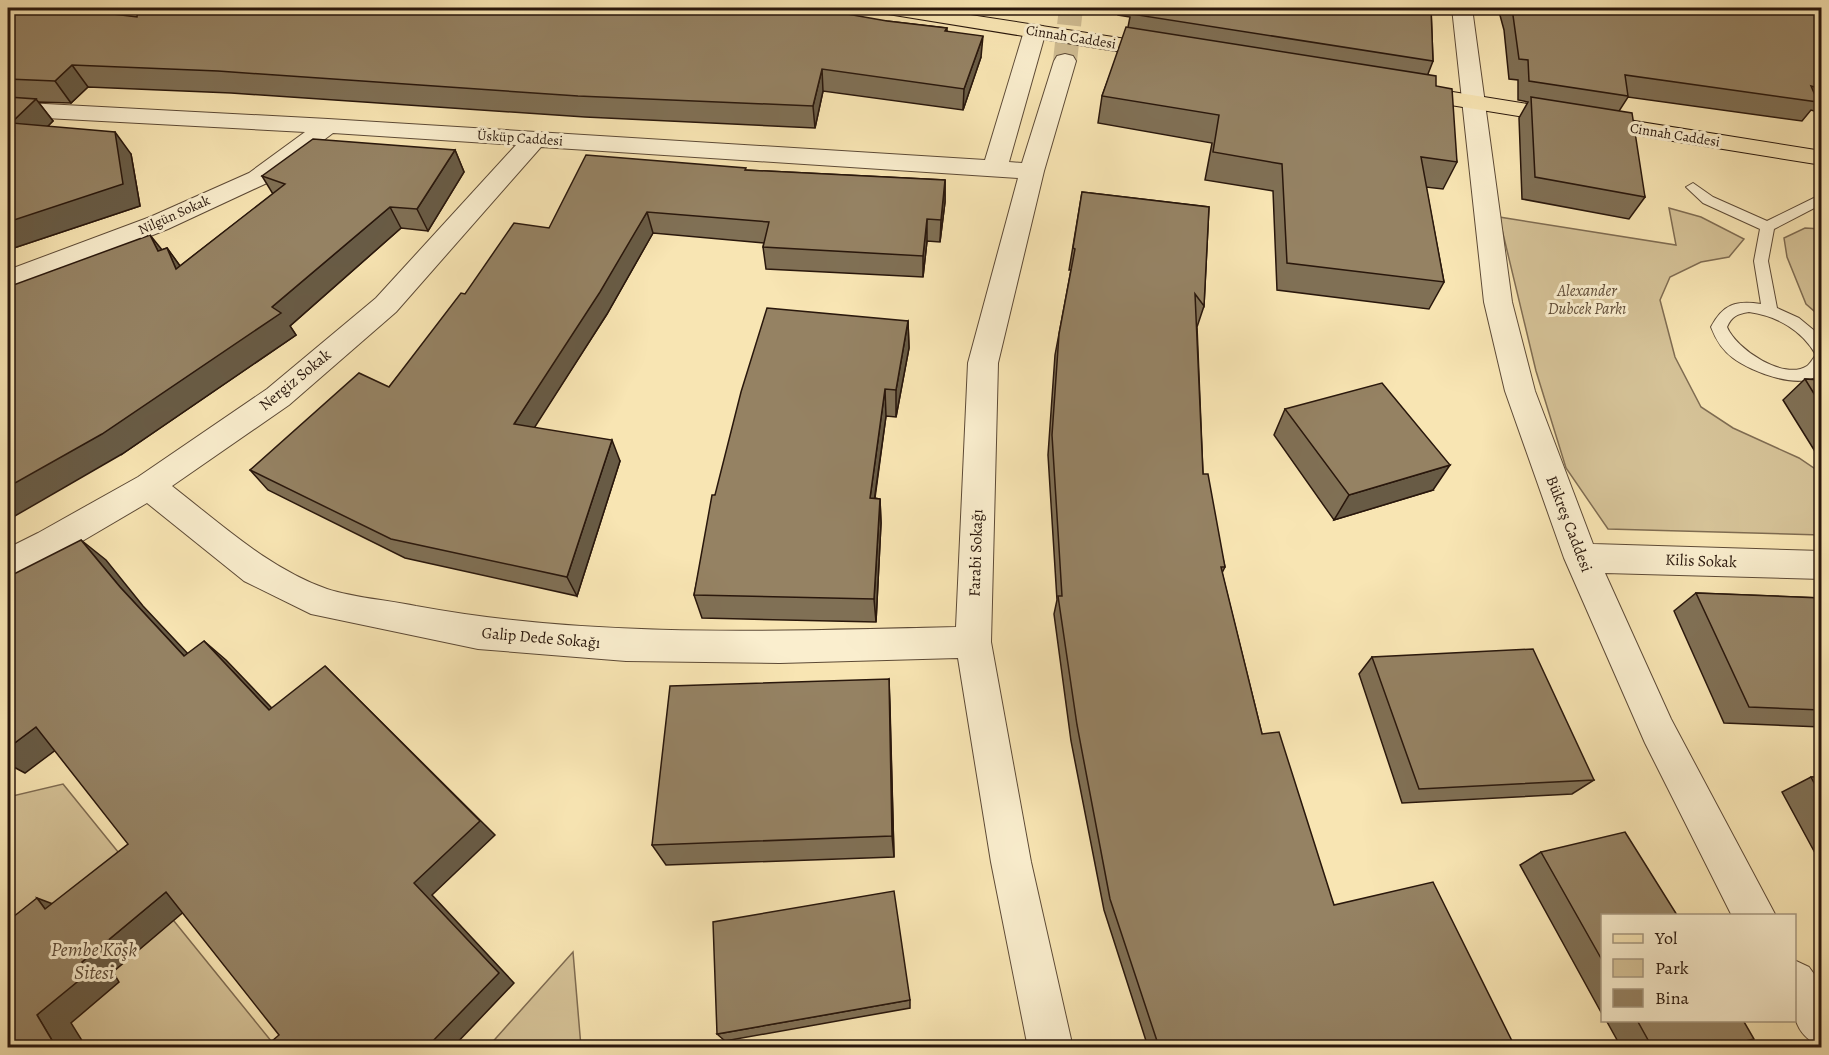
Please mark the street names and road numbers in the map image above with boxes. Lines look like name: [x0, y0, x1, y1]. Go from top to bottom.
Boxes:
street label: Cinnah Caddesi: [1025, 21, 1117, 53]
street label: Cinnah Caddesi: [1629, 119, 1721, 151]
street label: Üsküp Caddesi: [476, 126, 564, 150]
street label: Nilgün Sokak: [135, 191, 213, 239]
street label: Nergiz Sokak: [254, 344, 336, 416]
street label: Bükreş Caddesi: [1541, 473, 1597, 575]
street label: Farabi Sokağı: [963, 509, 989, 597]
street label: Kilis Sokak: [1665, 549, 1737, 573]
street label: Galip Dede Sokağı: [481, 622, 601, 654]

